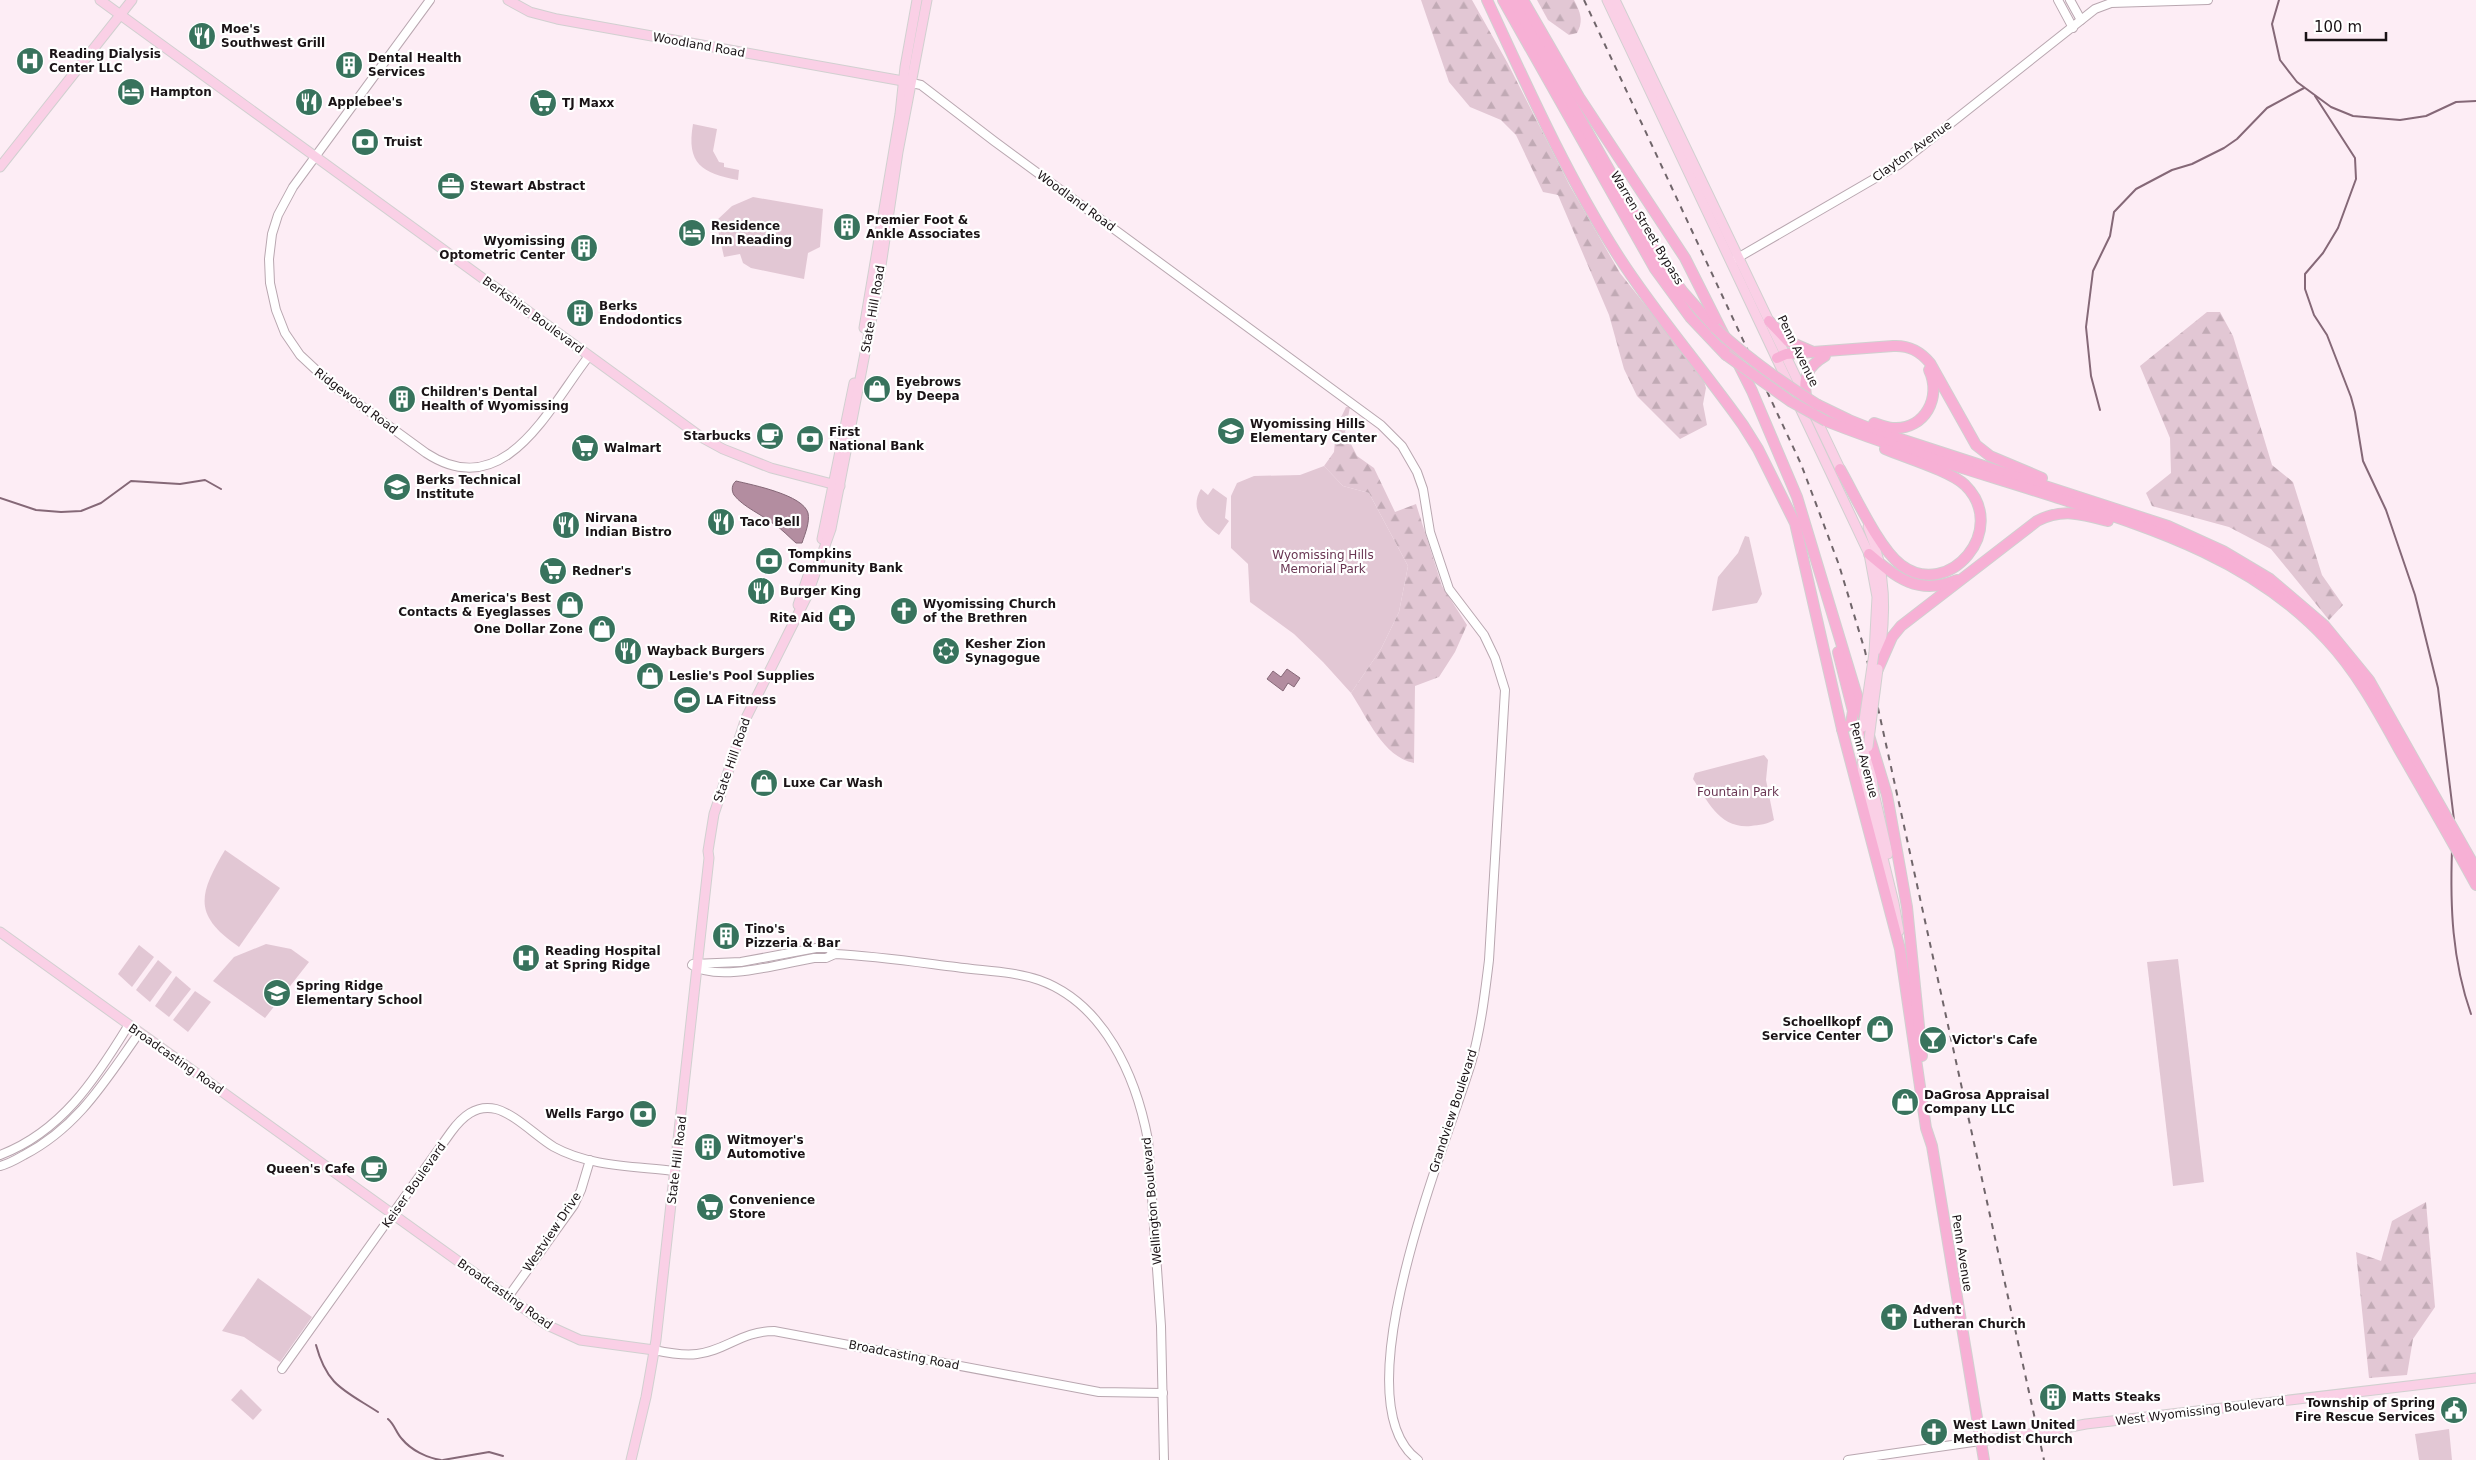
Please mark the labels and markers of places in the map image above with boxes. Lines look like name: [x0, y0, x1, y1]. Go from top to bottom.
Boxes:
restaurant icon: Moe's Southwest Grill: [187, 21, 217, 51]
place label: Moe's Southwest Grill: [221, 22, 325, 50]
hospital icon: Reading Dialysis Center LLC: [15, 46, 45, 76]
place label: Reading Dialysis Center LLC: [49, 47, 161, 75]
building icon: Dental Health Services: [334, 50, 364, 80]
place label: Dental Health Services: [368, 51, 461, 79]
hotel icon: Hampton: [116, 77, 146, 107]
place label: Hampton: [150, 85, 212, 99]
restaurant icon: Applebee's: [294, 87, 324, 117]
supermarket icon: TJ Maxx: [528, 88, 558, 118]
place label: Applebee's: [328, 95, 402, 109]
place label: TJ Maxx: [562, 96, 615, 110]
bank icon: Truist: [350, 127, 380, 157]
place label: Truist: [384, 135, 423, 149]
office icon: Stewart Abstract: [436, 171, 466, 201]
place label: Stewart Abstract: [470, 179, 585, 193]
building icon: Premier Foot & Ankle Associates: [832, 212, 862, 242]
place label: Premier Foot & Ankle Associates: [866, 213, 980, 241]
hotel icon: Residence Inn Reading: [677, 218, 707, 248]
place label: Residence Inn Reading: [711, 219, 792, 247]
building icon: Wyomissing Optometric Center: [569, 233, 599, 263]
place label: Wyomissing Optometric Center: [439, 234, 565, 262]
building icon: Berks Endodontics: [565, 298, 595, 328]
place label: Berks Endodontics: [599, 299, 682, 327]
shop icon: Eyebrows by Deepa: [862, 374, 892, 404]
place label: Eyebrows by Deepa: [896, 375, 961, 403]
building icon: Children's Dental Health of Wyomissing: [387, 384, 417, 414]
place label: Children's Dental Health of Wyomissing: [421, 385, 569, 413]
school or university icon: Wyomissing Hills Elementary Center: [1216, 416, 1246, 446]
place label: Wyomissing Hills Elementary Center: [1250, 417, 1377, 445]
cafe icon: Starbucks: [755, 421, 785, 451]
bank icon: First National Bank: [795, 424, 825, 454]
place label: First National Bank: [829, 425, 925, 453]
place label: Starbucks: [683, 429, 751, 443]
supermarket icon: Walmart: [570, 433, 600, 463]
place label: Walmart: [604, 441, 662, 455]
school or university icon: Berks Technical Institute: [382, 472, 412, 502]
place label: Berks Technical Institute: [416, 473, 521, 501]
restaurant icon: Taco Bell: [706, 507, 736, 537]
restaurant icon: Nirvana Indian Bistro: [551, 510, 581, 540]
place label: Nirvana Indian Bistro: [585, 511, 672, 539]
place label: Taco Bell: [740, 515, 800, 529]
bank icon: Tompkins Community Bank: [754, 546, 784, 576]
place label: Tompkins Community Bank: [788, 547, 904, 575]
supermarket icon: Redner's: [538, 556, 568, 586]
place label: Redner's: [572, 564, 631, 578]
restaurant icon: Burger King: [746, 576, 776, 606]
place label: Burger King: [780, 584, 861, 598]
shop icon: America's Best Contacts & Eyeglasses: [555, 590, 585, 620]
place label: America's Best Contacts & Eyeglasses: [398, 591, 551, 619]
church icon: Wyomissing Church of the Brethren: [889, 596, 919, 626]
place label: Wyomissing Church of the Brethren: [923, 597, 1056, 625]
pharmacy icon: Rite Aid: [827, 603, 857, 633]
place label: Rite Aid: [770, 611, 823, 625]
shop icon: One Dollar Zone: [587, 614, 617, 644]
place label: One Dollar Zone: [474, 622, 583, 636]
restaurant icon: Wayback Burgers: [613, 636, 643, 666]
synagogue icon: Kesher Zion Synagogue: [931, 636, 961, 666]
place label: Kesher Zion Synagogue: [965, 637, 1046, 665]
place label: Wayback Burgers: [647, 644, 765, 658]
shop icon: Leslie's Pool Supplies: [635, 661, 665, 691]
place label: Leslie's Pool Supplies: [669, 669, 815, 683]
sports icon: LA Fitness: [672, 685, 702, 715]
place label: LA Fitness: [706, 693, 776, 707]
shop icon: Luxe Car Wash: [749, 768, 779, 798]
place label: Luxe Car Wash: [783, 776, 883, 790]
building icon: Tino's Pizzeria & Bar: [711, 921, 741, 951]
place label: Tino's Pizzeria & Bar: [745, 922, 840, 950]
hospital icon: Reading Hospital at Spring Ridge: [511, 943, 541, 973]
place label: Reading Hospital at Spring Ridge: [545, 944, 661, 972]
school or university icon: Spring Ridge Elementary School: [262, 978, 292, 1008]
place label: Spring Ridge Elementary School: [296, 979, 422, 1007]
shop icon: Schoellkopf Service Center: [1865, 1014, 1895, 1044]
place label: Schoellkopf Service Center: [1762, 1015, 1862, 1043]
bar icon: Victor's Cafe: [1918, 1025, 1948, 1055]
place label: Victor's Cafe: [1952, 1033, 2037, 1047]
shop icon: DaGrosa Appraisal Company LLC: [1890, 1087, 1920, 1117]
place label: DaGrosa Appraisal Company LLC: [1924, 1088, 2049, 1116]
bank icon: Wells Fargo: [628, 1099, 658, 1129]
place label: Wells Fargo: [545, 1107, 624, 1121]
building icon: Witmoyer's Automotive: [693, 1132, 723, 1162]
place label: Witmoyer's Automotive: [727, 1133, 805, 1161]
cafe icon: Queen's Cafe: [359, 1154, 389, 1184]
place label: Queen's Cafe: [266, 1162, 355, 1176]
supermarket icon: Convenience Store: [695, 1192, 725, 1222]
place label: Convenience Store: [729, 1193, 815, 1221]
church icon: Advent Lutheran Church: [1879, 1302, 1909, 1332]
place label: Advent Lutheran Church: [1913, 1303, 2026, 1331]
building icon: Matts Steaks: [2038, 1382, 2068, 1412]
place label: Matts Steaks: [2072, 1390, 2161, 1404]
public building icon: Township of Spring Fire Rescue Services: [2439, 1395, 2469, 1425]
place label: Township of Spring Fire Rescue Services: [2295, 1396, 2435, 1424]
church icon: West Lawn United Methodist Church: [1919, 1417, 1949, 1447]
place label: West Lawn United Methodist Church: [1953, 1418, 2075, 1446]

